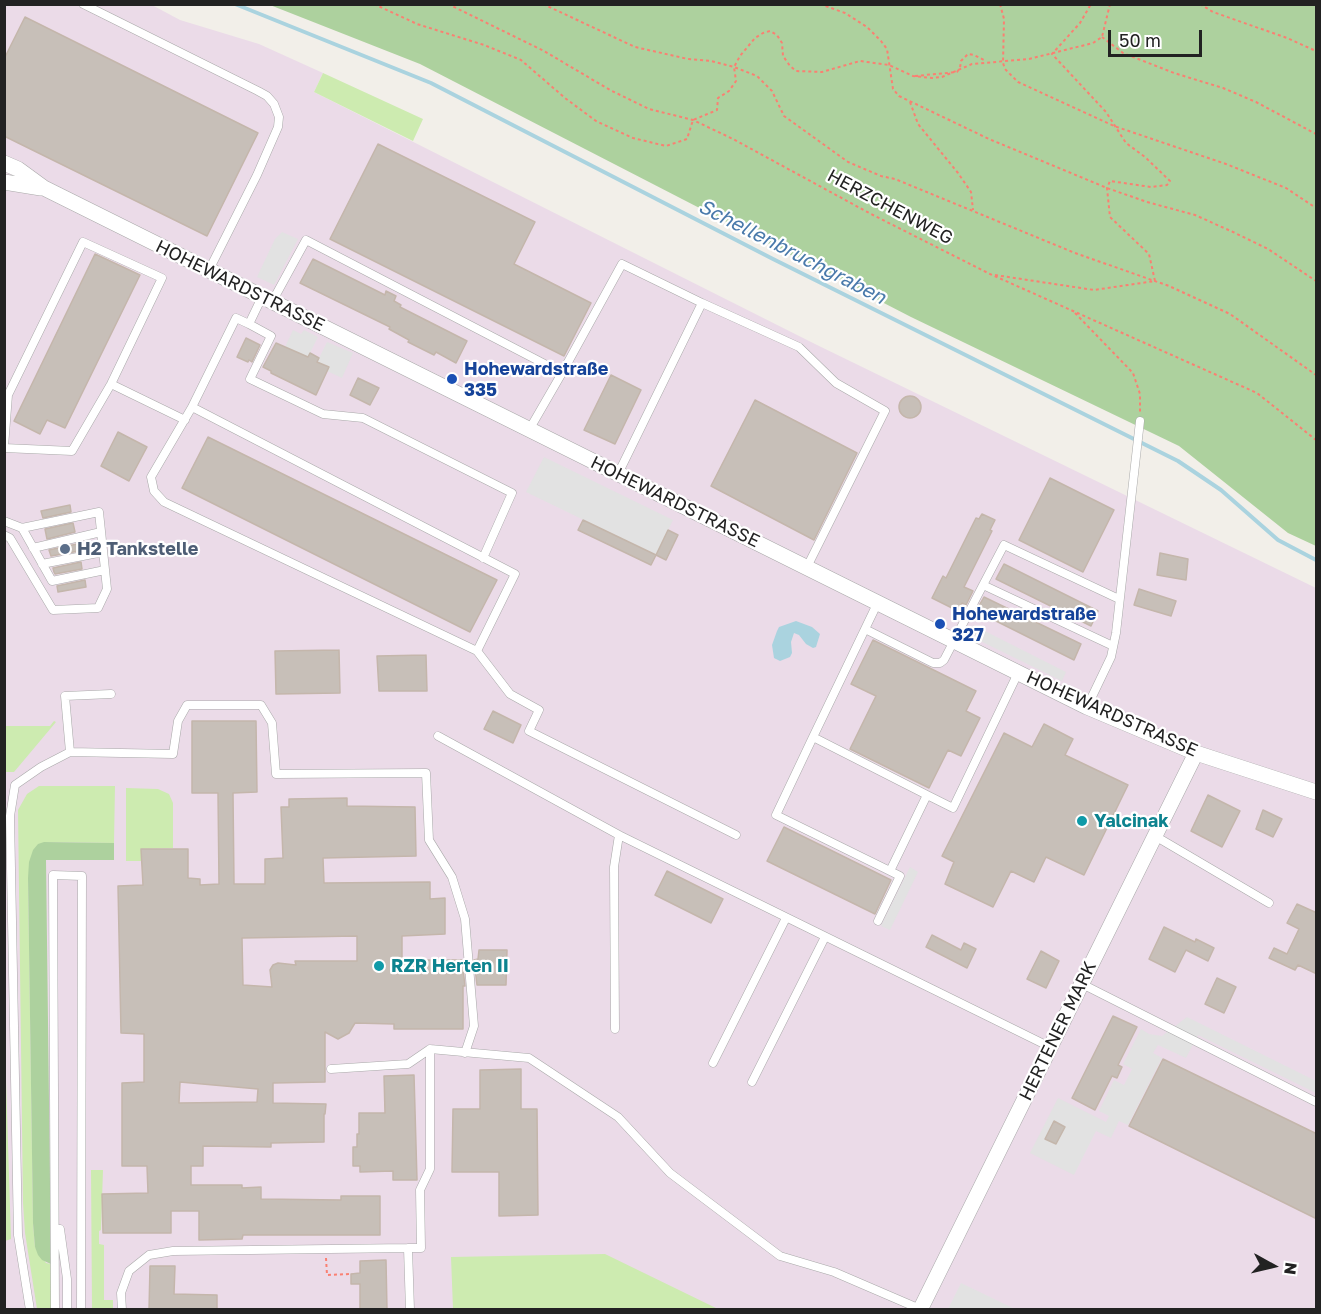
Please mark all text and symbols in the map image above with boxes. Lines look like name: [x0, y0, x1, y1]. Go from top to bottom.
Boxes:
scale bar: [1111, 18, 1206, 56]
text: 50 m: [1119, 29, 1161, 51]
street label: HERZCHENWEG: [824, 165, 956, 249]
water label: Schellenbruchgraben: [694, 194, 890, 310]
street label: HOHEWARDSTRASSE: [152, 236, 328, 336]
place label: Hohewardstraße 335: [464, 358, 608, 400]
marker: Hohewardstraße 335: [445, 372, 459, 386]
street label: HOHEWARDSTRASSE: [587, 452, 763, 552]
place label: H2 Tankstelle: [77, 538, 198, 560]
marker: H2 Tankstelle: [58, 542, 72, 556]
place label: Hohewardstraße 327: [952, 603, 1096, 646]
marker: Hohewardstraße 327: [933, 617, 947, 631]
street label: HOHEWARDSTRASSE: [1023, 666, 1201, 762]
place label: Yalcinak: [1094, 810, 1169, 832]
marker: Yalcinak: [1075, 814, 1089, 828]
place label: RZR Herten II: [391, 955, 509, 977]
street label: HERTENER MARK: [1015, 958, 1101, 1104]
marker: RZR Herten II: [372, 959, 386, 973]
north arrow: [1243, 1236, 1303, 1296]
text: N: [1280, 1261, 1302, 1276]

